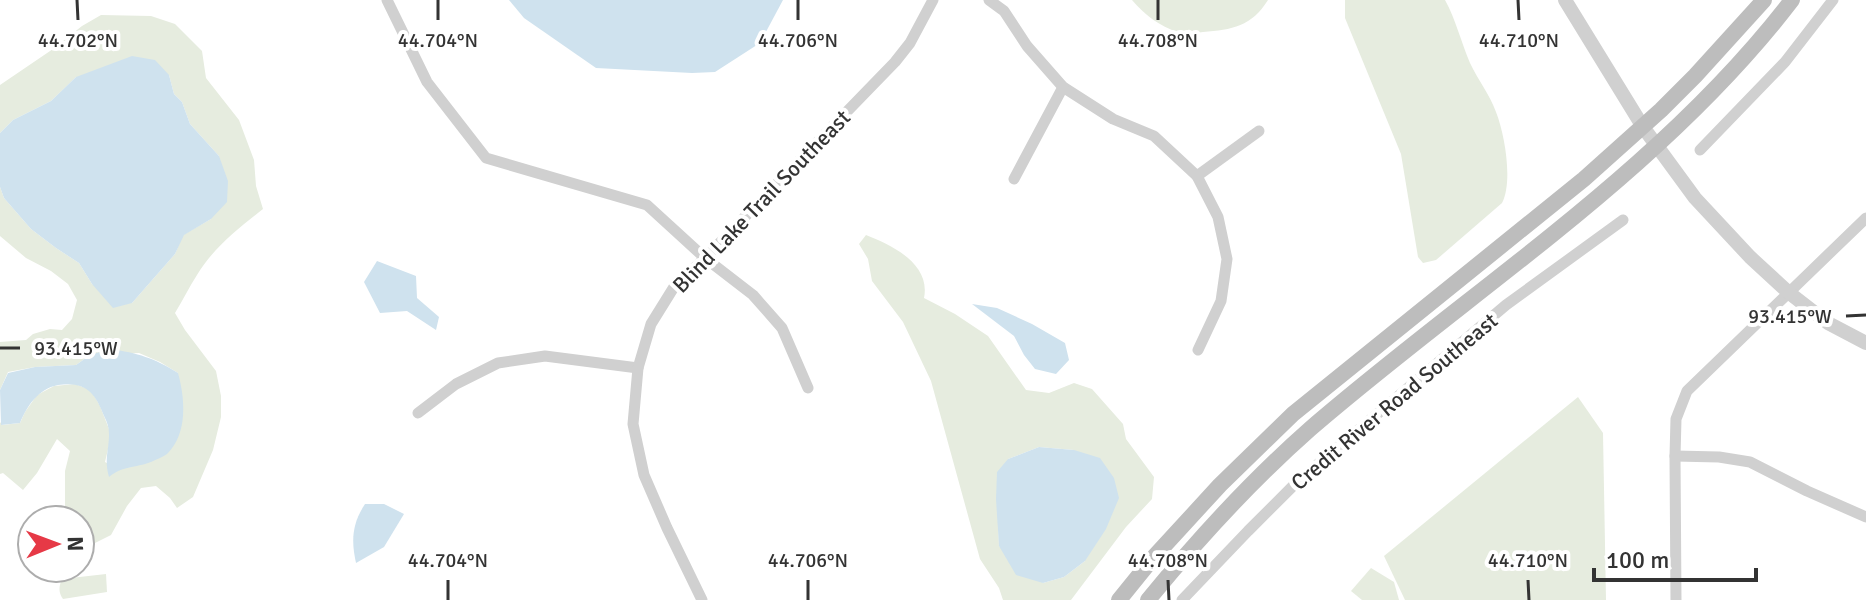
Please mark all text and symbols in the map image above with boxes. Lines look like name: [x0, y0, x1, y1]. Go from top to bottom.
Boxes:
text: 44.702°N: [38, 28, 118, 53]
text: 44.704°N: [398, 28, 478, 53]
text: 44.706°N: [758, 28, 838, 53]
text: 44.708°N: [1118, 28, 1198, 53]
text: 44.710°N: [1479, 28, 1559, 53]
street label: Blind Lake Trail Southeast: [667, 104, 856, 298]
text: 93.415°W: [1748, 304, 1832, 329]
street label: Credit River Road Southeast: [1286, 307, 1503, 496]
text: 93.415°W: [34, 336, 118, 361]
north arrow: [16, 504, 96, 584]
scale bar: [1594, 532, 1756, 582]
text: N: [62, 536, 89, 552]
text: 100 m: [1606, 545, 1669, 575]
text: 44.704°N: [408, 548, 488, 573]
text: 44.706°N: [768, 548, 848, 573]
text: 44.708°N: [1128, 548, 1208, 573]
text: 44.710°N: [1488, 548, 1568, 573]

